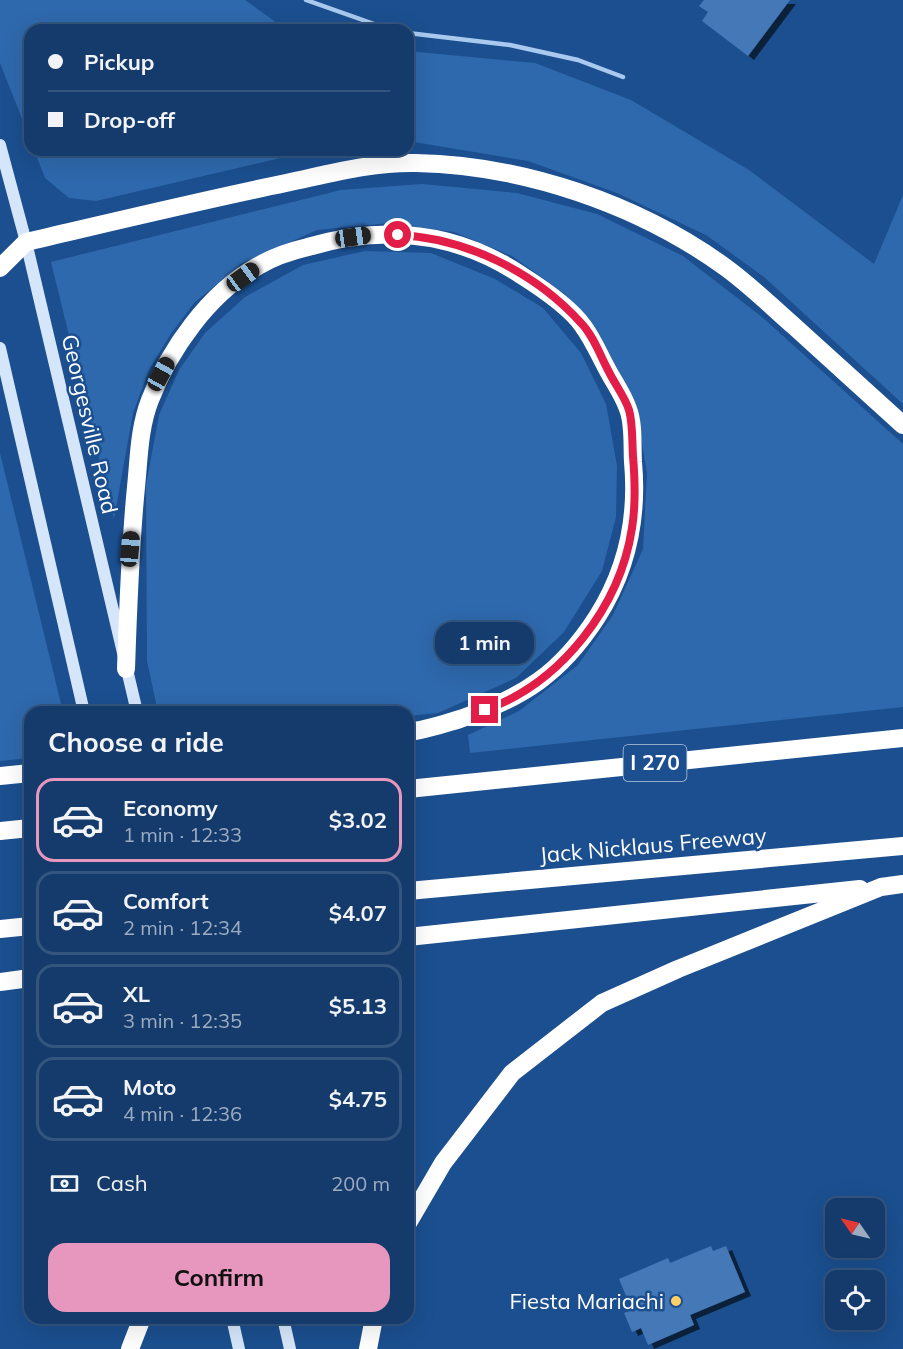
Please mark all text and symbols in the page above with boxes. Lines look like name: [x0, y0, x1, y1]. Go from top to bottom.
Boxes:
text: Pickup: [84, 48, 154, 76]
text: Drop-off: [84, 106, 175, 134]
route start: [384, 221, 411, 248]
car: [334, 226, 372, 248]
car: [223, 259, 263, 295]
street label: Georgesville Road: [56, 331, 124, 517]
car: [144, 354, 178, 394]
car: [119, 530, 141, 568]
callout: 1 min: [436, 623, 534, 665]
text: 1 min: [458, 630, 511, 655]
route end: [471, 696, 498, 723]
text: Choose a ride: [48, 725, 224, 759]
road number: I 270: [624, 745, 686, 781]
icon: car: [51, 793, 105, 847]
text: Economy: [123, 794, 218, 822]
text: $3.02: [329, 806, 387, 834]
street label: Jack Nicklaus Freeway: [538, 821, 768, 869]
text: 1 min · 12:33: [123, 822, 242, 847]
icon: car: [51, 886, 105, 940]
text: Comfort: [123, 887, 209, 915]
text: $4.07: [329, 899, 387, 927]
text: 2 min · 12:34: [123, 915, 242, 940]
icon: car: [51, 979, 105, 1033]
text: XL: [123, 980, 150, 1008]
text: $5.13: [329, 992, 387, 1020]
text: 3 min · 12:35: [123, 1008, 242, 1033]
icon: car: [51, 1072, 105, 1126]
text: Moto: [123, 1073, 176, 1101]
text: $4.75: [329, 1085, 387, 1113]
text: 4 min · 12:36: [123, 1101, 242, 1126]
icon: cash: [48, 1167, 81, 1200]
text: Cash: [96, 1169, 148, 1197]
text: 200 m: [331, 1171, 390, 1196]
north arrow: [825, 1198, 885, 1258]
map controls: [825, 1198, 885, 1330]
button: Confirm: [48, 1243, 390, 1312]
button: locate: [825, 1270, 885, 1330]
place label: Fiesta Mariachi: [509, 1287, 664, 1315]
marker: Fiesta Mariachi: [669, 1294, 683, 1308]

